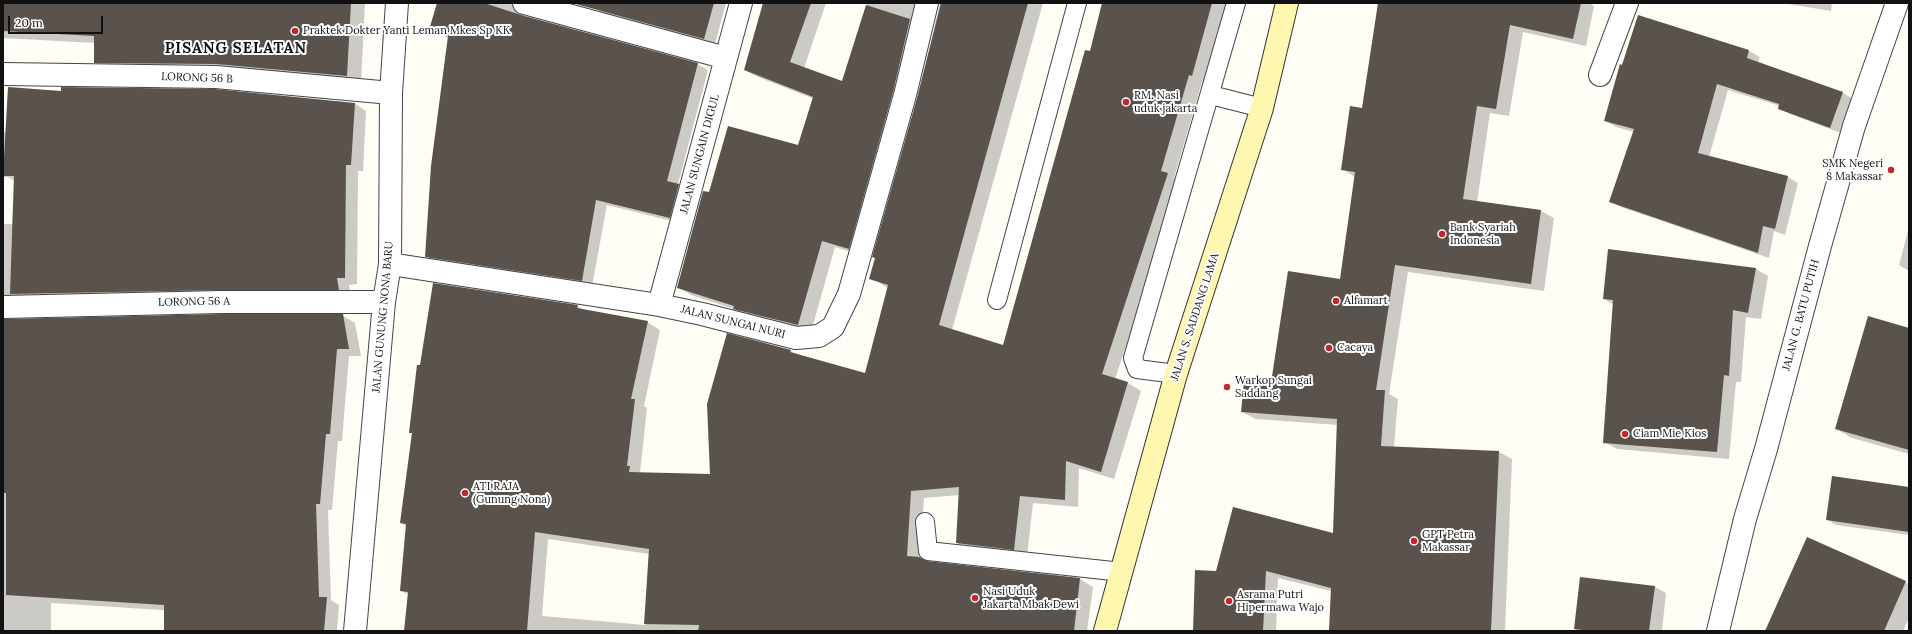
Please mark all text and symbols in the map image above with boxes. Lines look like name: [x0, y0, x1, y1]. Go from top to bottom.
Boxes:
scale bar: [10, 8, 105, 34]
text: 20 m: [15, 15, 43, 30]
place label: Praktek Dokter Yanti Leman Mkes Sp KK: [303, 24, 510, 38]
marker: Praktek Dokter Yanti Leman Mkes Sp KK: [290, 26, 300, 36]
district label: PISANG SELATAN: [165, 40, 307, 58]
street label: LORONG 56 B: [161, 70, 233, 86]
place label: RM. Nasi uduk jakarta: [1134, 89, 1197, 115]
street label: JALAN SUNGAIN DIGUL: [678, 93, 722, 215]
marker: RM. Nasi uduk jakarta: [1121, 97, 1131, 107]
place label: SMK Negeri 8 Makassar: [1822, 157, 1883, 183]
marker: SMK Negeri 8 Makassar: [1886, 165, 1896, 175]
place label: Bank Syariah Indonesia: [1450, 221, 1516, 247]
marker: Bank Syariah Indonesia: [1437, 229, 1447, 239]
street label: JALAN GUNUNG NONA BARU: [370, 241, 396, 393]
street label: JALAN S. SADDANG LAMA: [1168, 252, 1222, 382]
street label: JALAN G. BATU PUTIH: [1780, 258, 1822, 372]
place label: Alfamart: [1344, 294, 1388, 308]
street label: LORONG 56 A: [158, 295, 230, 309]
marker: Alfamart: [1331, 296, 1341, 306]
street label: JALAN SUNGAI NURI: [679, 303, 787, 341]
place label: Cacaya: [1337, 341, 1373, 355]
marker: Cacaya: [1324, 343, 1334, 353]
place label: Warkop Sungai Saddang: [1235, 374, 1312, 400]
marker: Warkop Sungai Saddang: [1222, 382, 1232, 392]
place label: Ciam Mie Kios: [1633, 427, 1706, 441]
marker: Ciam Mie Kios: [1620, 429, 1630, 439]
place label: ATI RAJA (Gunung Nona): [473, 480, 550, 506]
marker: ATI RAJA (Gunung Nona): [460, 488, 470, 498]
place label: GPT Petra Makassar: [1422, 528, 1474, 554]
marker: GPT Petra Makassar: [1409, 536, 1419, 546]
place label: Nasi Uduk Jakarta Mbak Dewi: [983, 585, 1079, 611]
place label: Asrama Putri Hipermawa Wajo: [1237, 588, 1324, 614]
marker: Nasi Uduk Jakarta Mbak Dewi: [970, 593, 980, 603]
marker: Asrama Putri Hipermawa Wajo: [1224, 596, 1234, 606]

